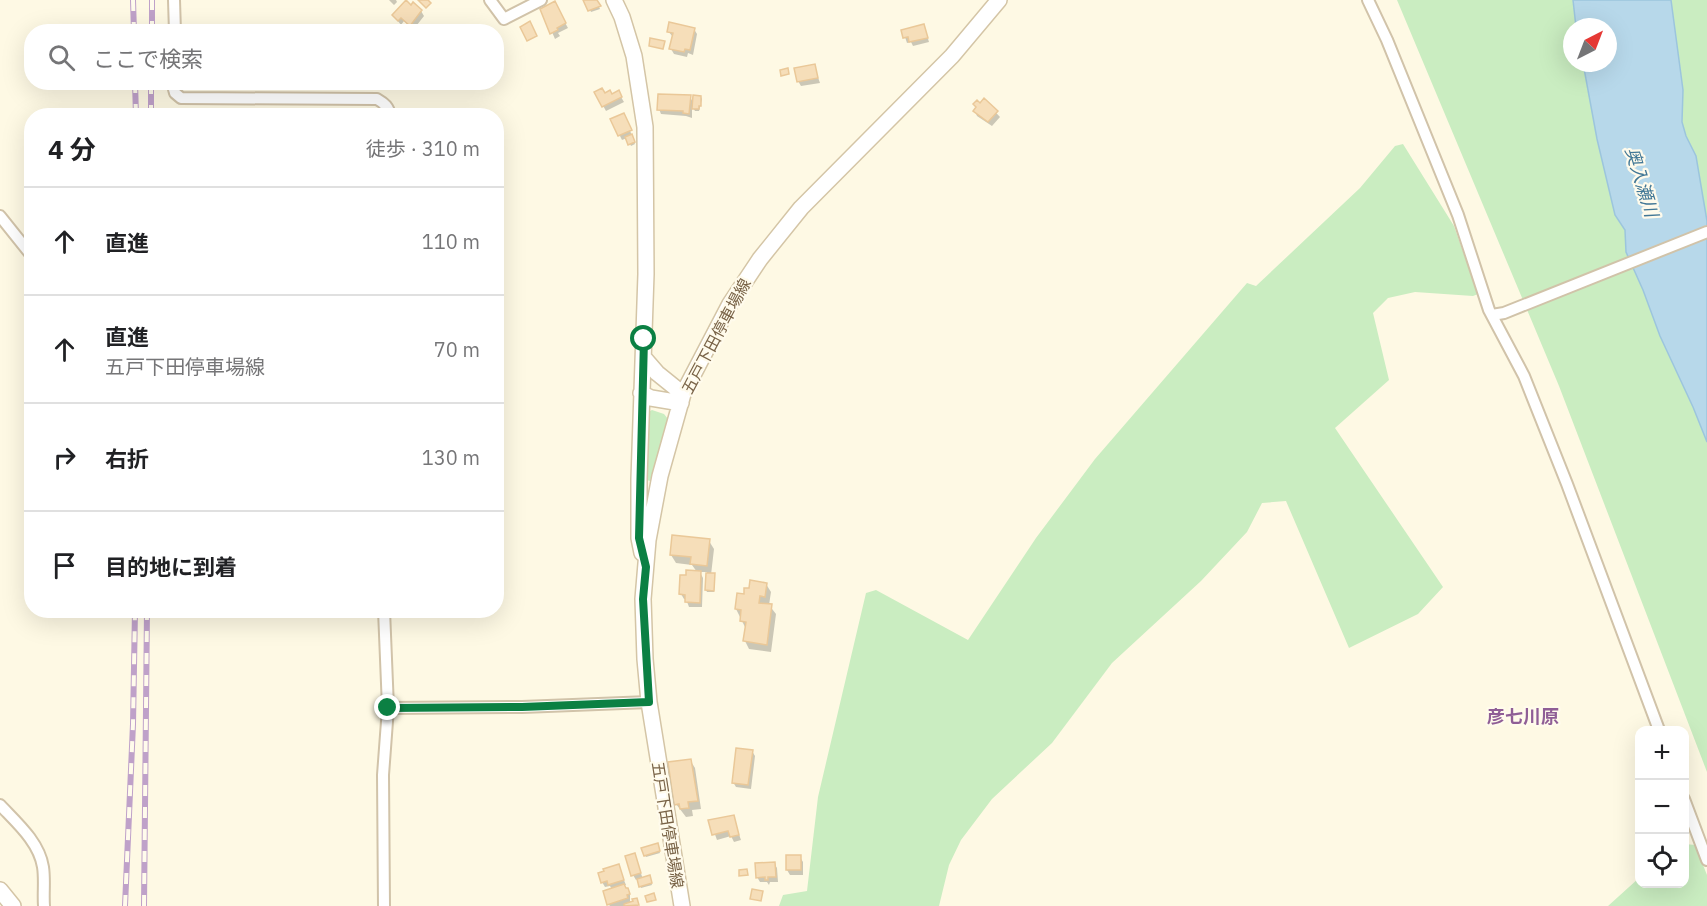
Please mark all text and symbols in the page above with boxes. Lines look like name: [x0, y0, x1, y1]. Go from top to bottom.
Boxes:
north arrow: [1563, 18, 1617, 72]
search box: [24, 24, 504, 90]
icon: search: [45, 41, 78, 74]
text: ここで検索: [93, 44, 203, 73]
text: 4 分: [48, 132, 96, 166]
text: 徒歩 · 310 m: [366, 135, 480, 162]
water label: 奥入瀬川: [1620, 144, 1664, 222]
icon: ahead: [48, 225, 81, 258]
text: 直進: [105, 228, 149, 257]
text: 110 m: [422, 228, 480, 255]
street label: 五戸下田停車場線: [677, 275, 755, 397]
text: 直進: [105, 322, 149, 351]
route start: [630, 325, 656, 351]
icon: ahead: [48, 333, 81, 366]
text: 70 m: [434, 336, 480, 363]
text: 五戸下田停車場線: [105, 353, 265, 380]
icon: right: [48, 441, 81, 474]
text: 右折: [105, 444, 149, 473]
text: 130 m: [422, 444, 480, 471]
icon: arrive: [48, 549, 81, 582]
text: 目的地に到着: [105, 552, 237, 581]
route end: [374, 694, 400, 720]
district label: 彦七川原: [1487, 705, 1559, 728]
map controls: [1635, 726, 1689, 888]
button: +: [1635, 726, 1689, 780]
street label: 五戸下田停車場線: [648, 760, 688, 890]
button: −: [1635, 780, 1689, 834]
button: locate: [1635, 834, 1689, 888]

